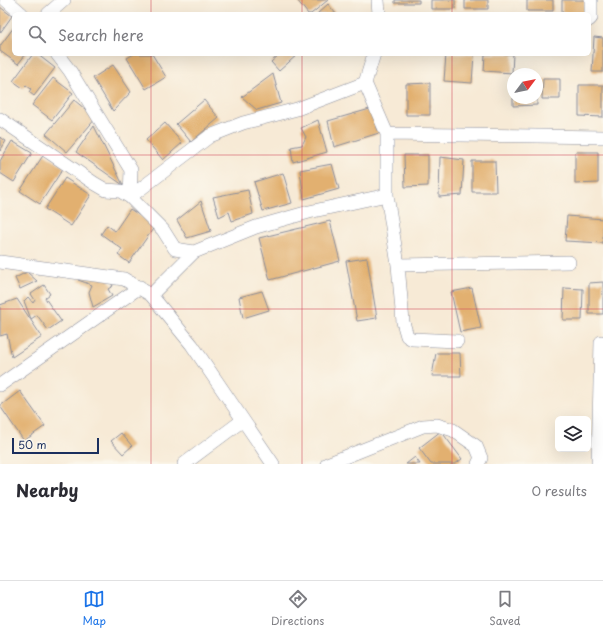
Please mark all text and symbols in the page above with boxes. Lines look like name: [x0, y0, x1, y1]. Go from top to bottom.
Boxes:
search box: [12, 12, 591, 56]
icon: search: [26, 23, 48, 45]
text: Search here: [58, 23, 144, 46]
north arrow: [507, 68, 543, 104]
map controls: [555, 416, 591, 452]
button: layers: [555, 416, 591, 452]
scale bar: [12, 436, 99, 455]
text: 50 m: [18, 436, 47, 453]
text: Nearby: [16, 477, 78, 503]
text: 0 results: [532, 481, 587, 500]
tab: Map: [82, 588, 106, 629]
tab: Directions: [271, 588, 324, 629]
tab: Saved: [489, 588, 521, 629]

